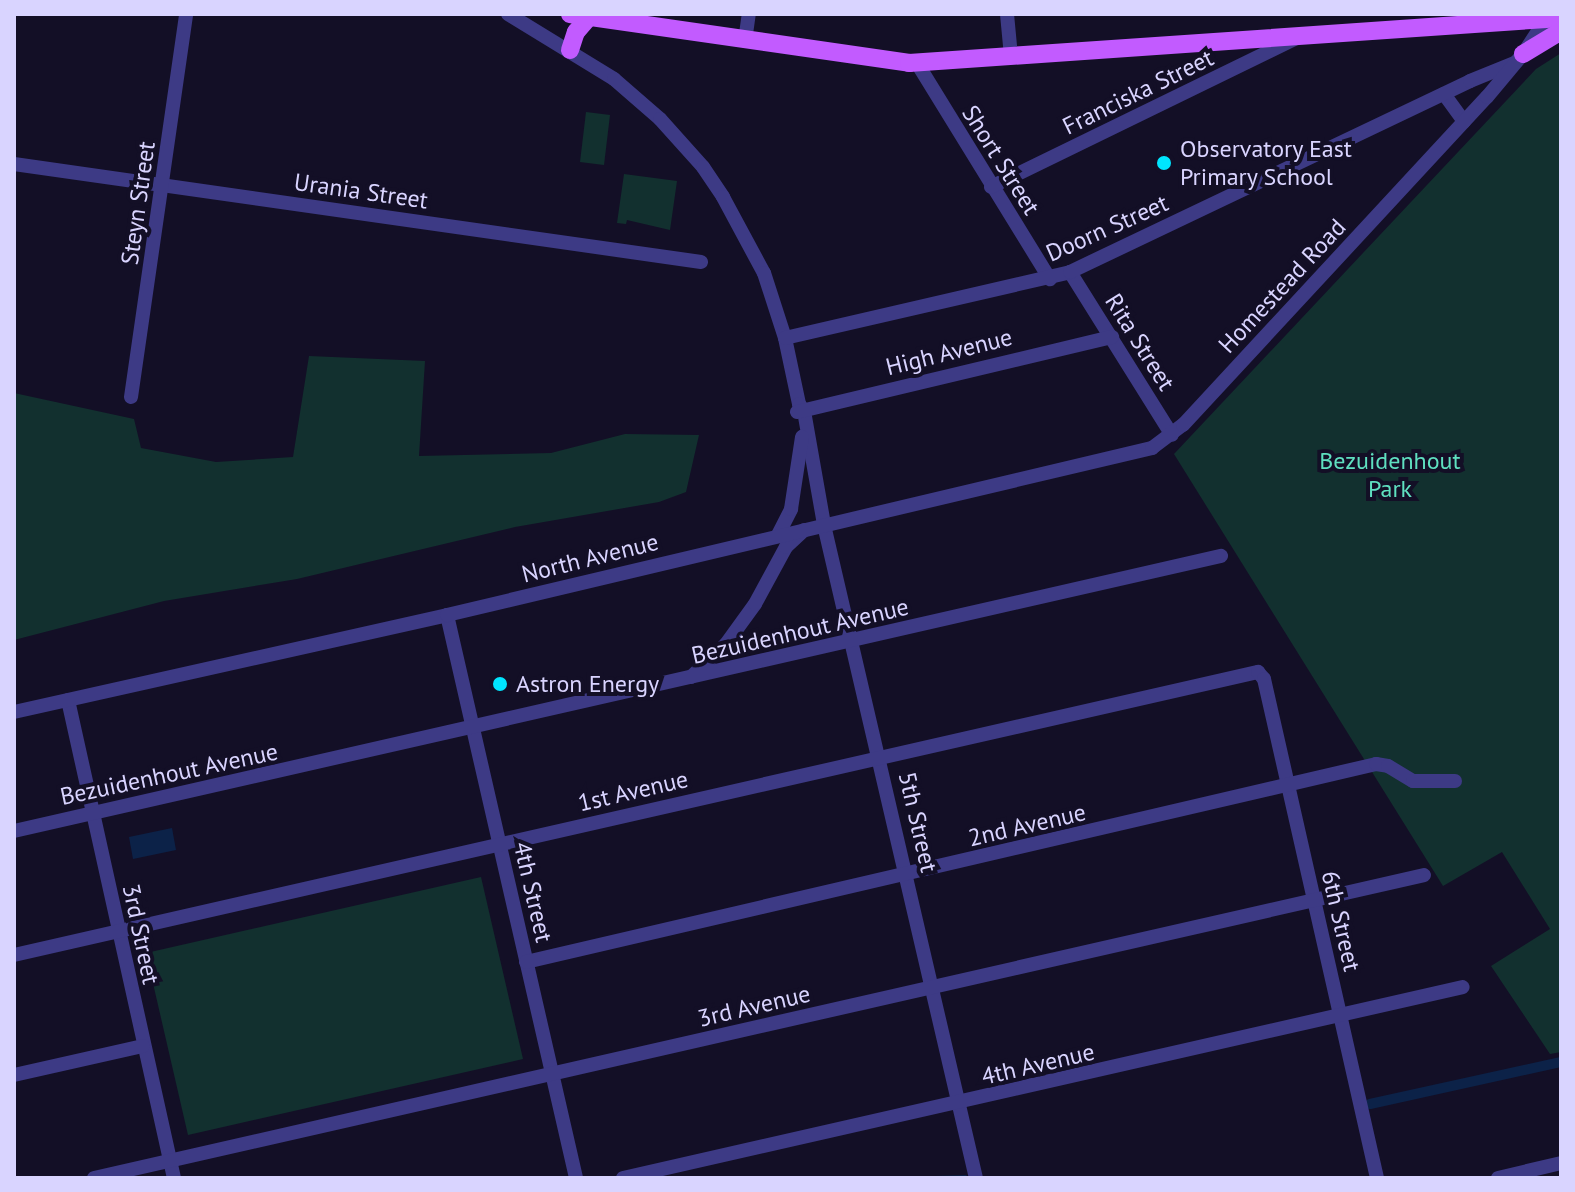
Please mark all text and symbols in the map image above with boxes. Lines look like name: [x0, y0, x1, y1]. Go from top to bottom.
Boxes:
street label: Franciska Street: [1058, 43, 1218, 141]
street label: Short Street: [956, 100, 1046, 220]
place label: Observatory East Primary School: [1180, 135, 1353, 191]
street label: Steyn Street: [115, 139, 161, 267]
marker: Observatory East Primary School: [1155, 154, 1173, 172]
street label: Urania Street: [292, 167, 430, 215]
street label: Doorn Street: [1042, 188, 1172, 268]
street label: Homestead Road: [1213, 213, 1351, 359]
street label: Rita Street: [1099, 288, 1181, 396]
street label: High Avenue: [882, 322, 1016, 382]
park label: Bezuidenhout Park: [1319, 447, 1461, 503]
street label: North Avenue: [518, 527, 662, 589]
street label: Bezuidenhout Avenue: [688, 592, 912, 670]
place label: Astron Energy: [516, 670, 659, 698]
marker: Astron Energy: [491, 675, 509, 693]
street label: Bezuidenhout Avenue: [57, 737, 281, 811]
street label: 1st Avenue: [575, 764, 691, 818]
street label: 5th Street: [892, 769, 944, 875]
street label: 2nd Avenue: [965, 797, 1089, 853]
street label: 4th Street: [507, 839, 559, 945]
street label: 6th Street: [1315, 868, 1367, 974]
street label: 3rd Street: [116, 881, 166, 987]
street label: 3rd Avenue: [694, 979, 814, 1033]
street label: 4th Avenue: [978, 1037, 1098, 1091]

